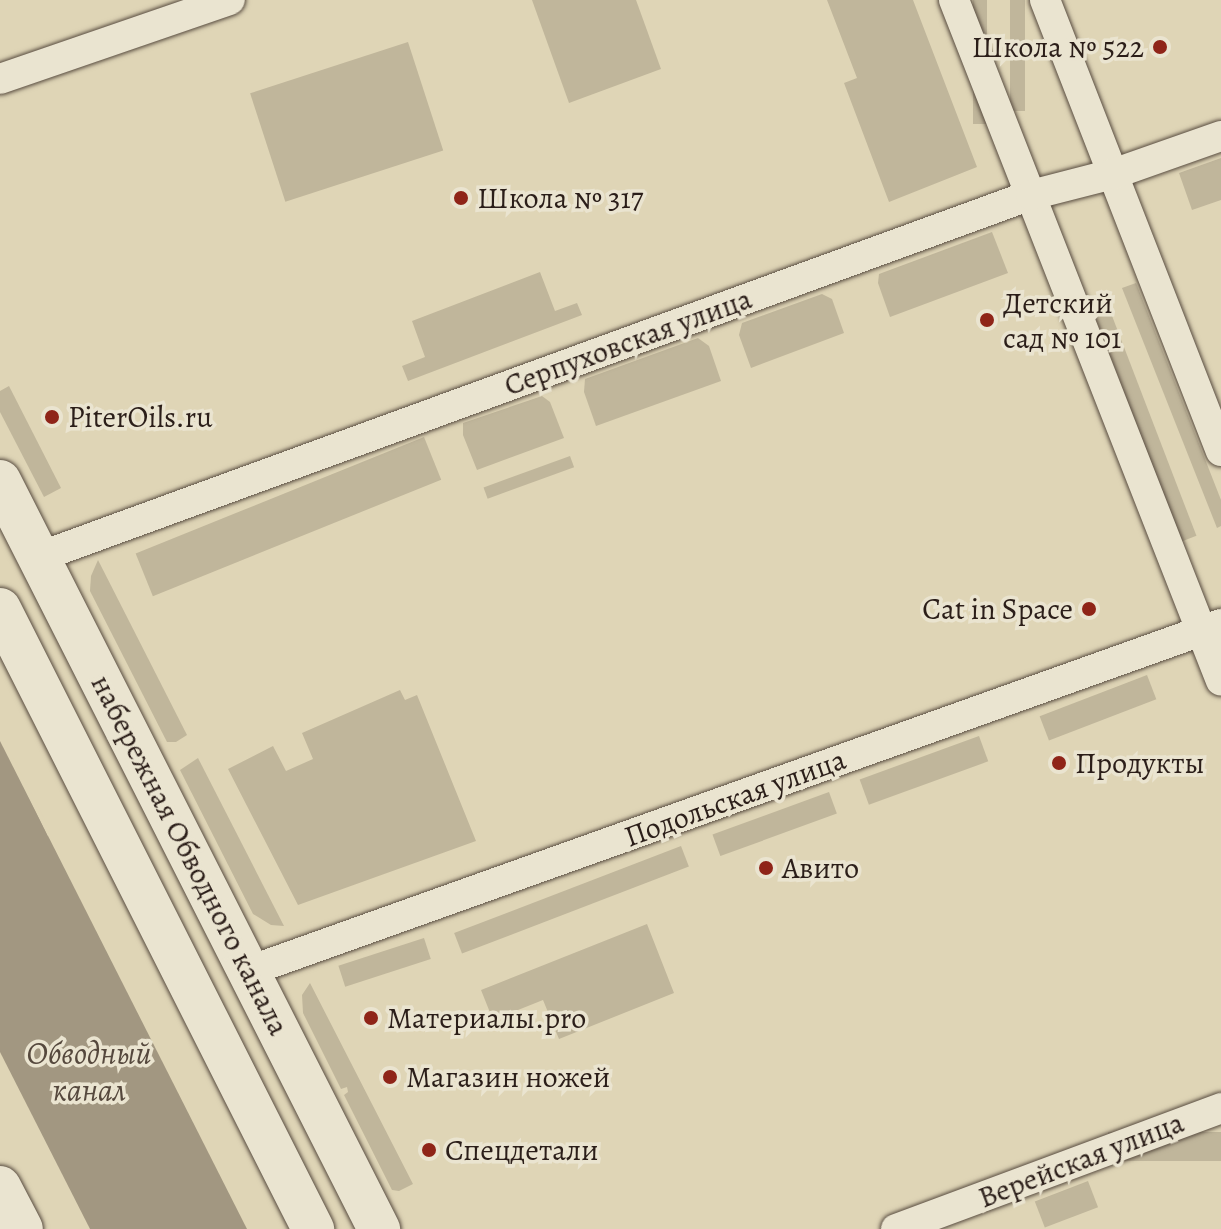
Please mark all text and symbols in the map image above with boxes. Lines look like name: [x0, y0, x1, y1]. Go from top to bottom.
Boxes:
place label: Школа № 522: [972, 29, 1144, 65]
marker: Школа № 522: [1151, 38, 1169, 56]
place label: Школа № 317: [477, 180, 643, 216]
marker: Школа № 317: [452, 189, 470, 207]
street label: Серпуховская улица: [499, 281, 757, 403]
place label: Детский сад № 101: [1003, 285, 1121, 356]
marker: Детский сад № 101: [978, 311, 996, 329]
place label: PiterOils.ru: [68, 399, 212, 435]
marker: PiterOils.ru: [43, 408, 61, 426]
place label: Cat in Space: [922, 591, 1073, 627]
marker: Cat in Space: [1080, 600, 1098, 618]
street label: набережная Обводного канала: [83, 669, 297, 1041]
street label: Подольская улица: [620, 741, 850, 855]
place label: Продукты: [1075, 745, 1204, 781]
marker: Продукты: [1050, 754, 1068, 772]
place label: Авито: [782, 850, 859, 886]
marker: Авито: [757, 859, 775, 877]
place label: Материалы.pro: [387, 1000, 586, 1036]
marker: Материалы.pro: [362, 1009, 380, 1027]
water label: Обводный канал: [26, 1035, 152, 1110]
place label: Магазин ножей: [406, 1059, 610, 1095]
marker: Магазин ножей: [381, 1068, 399, 1086]
street label: Верейская улица: [973, 1104, 1189, 1216]
place label: Спецдетали: [445, 1132, 599, 1168]
marker: Спецдетали: [420, 1141, 438, 1159]

